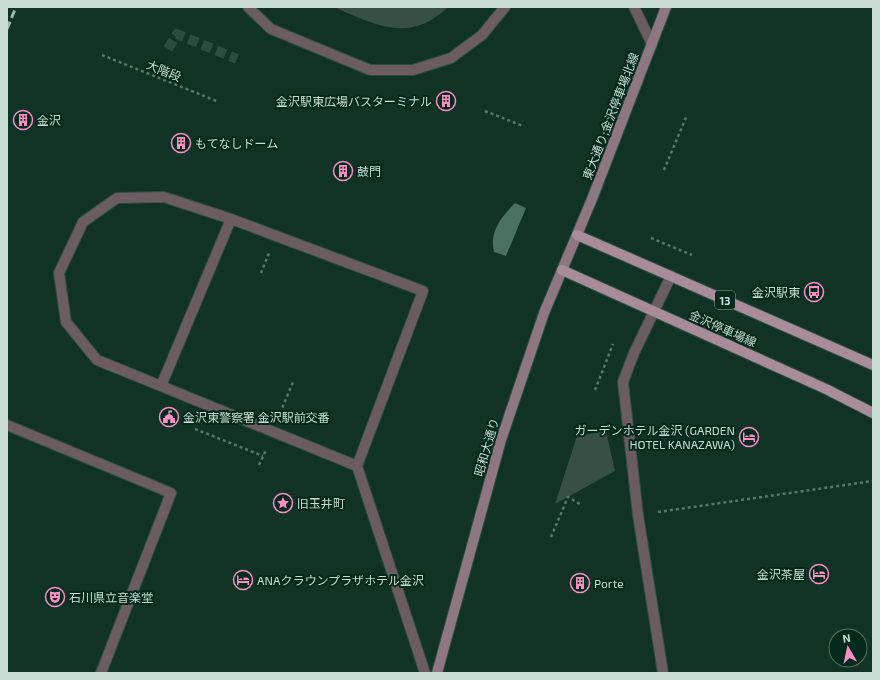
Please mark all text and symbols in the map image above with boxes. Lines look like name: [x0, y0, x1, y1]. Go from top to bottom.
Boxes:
street label: 東大通り;金沢停車場北線: [579, 51, 641, 181]
street label: 大階段: [145, 57, 183, 83]
building icon: 金沢駅東広場バスターミナル: [435, 90, 457, 112]
place label: 金沢駅東広場バスターミナル: [276, 94, 432, 108]
building icon: 金沢: [12, 109, 34, 131]
place label: 金沢: [37, 113, 61, 127]
building icon: もてなしドーム: [170, 132, 192, 154]
place label: もてなしドーム: [195, 136, 278, 150]
building icon: 鼓門: [332, 160, 354, 182]
place label: 鼓門: [357, 164, 381, 178]
bus stop icon: 金沢駅東: [803, 281, 825, 303]
place label: 金沢駅東: [752, 285, 800, 299]
road number: 13: [715, 291, 735, 309]
street label: 金沢停車場線: [687, 307, 759, 349]
public building icon: 金沢東警察署 金沢駅前交番: [158, 406, 180, 428]
place label: 金沢東警察署 金沢駅前交番: [183, 410, 330, 424]
street label: 昭和大通り: [471, 416, 501, 478]
place label: ガーデンホテル金沢 (GARDEN HOTEL KANAZAWA): [574, 423, 735, 451]
hotel icon: ガーデンホテル金沢 (GARDEN HOTEL KANAZAWA): [738, 426, 760, 448]
place icon: 旧玉井町: [272, 492, 294, 514]
place label: 旧玉井町: [297, 496, 345, 510]
hotel icon: 金沢茶屋: [808, 563, 830, 585]
place label: 金沢茶屋: [757, 567, 805, 581]
hotel icon: ANAクラウンプラザホテル金沢: [232, 569, 254, 591]
building icon: Porte: [569, 572, 591, 594]
place label: ANAクラウンプラザホテル金沢: [257, 573, 424, 587]
place label: Porte: [594, 576, 624, 590]
theatre icon: 石川県立音楽堂: [44, 586, 66, 608]
place label: 石川県立音楽堂: [69, 590, 153, 604]
north arrow: [828, 628, 868, 668]
text: N: [841, 631, 851, 645]

